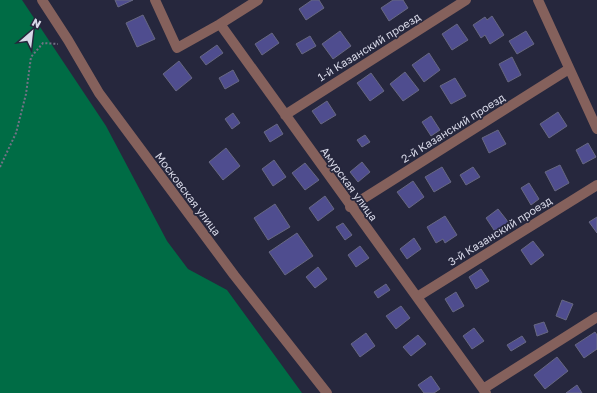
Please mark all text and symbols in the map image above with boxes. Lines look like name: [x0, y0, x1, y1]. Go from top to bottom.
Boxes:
street label: 1-й Казанский проезд: [315, 9, 423, 84]
north arrow: [12, 12, 52, 52]
text: N: [30, 15, 44, 30]
street label: 2-й Казанский проезд: [398, 90, 507, 165]
street label: Амурская улица: [318, 144, 380, 223]
street label: Московская улица: [153, 150, 224, 238]
street label: 3-й Казанский проезд: [445, 193, 554, 268]

